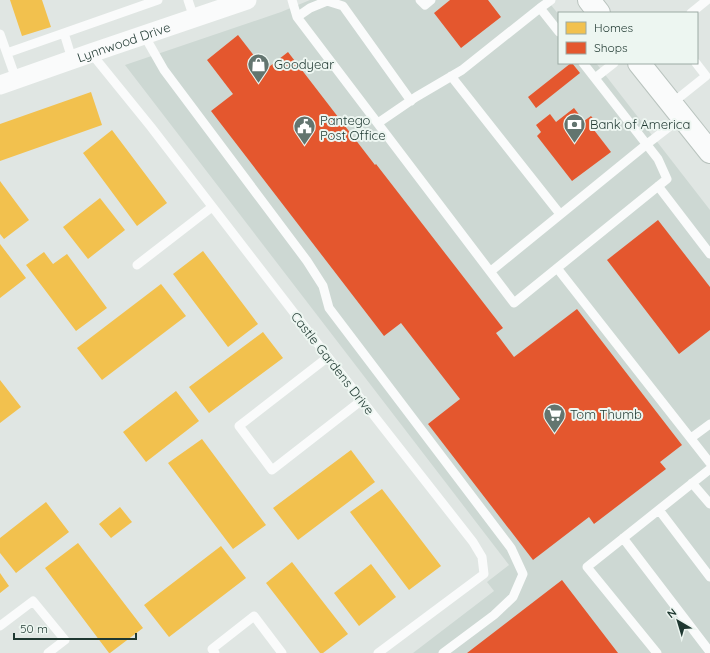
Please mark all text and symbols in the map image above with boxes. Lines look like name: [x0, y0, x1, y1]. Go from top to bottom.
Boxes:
legend: [558, 12, 698, 64]
street label: Lynnwood Drive: [75, 19, 172, 65]
text: Homes: [594, 20, 634, 35]
text: Shops: [594, 40, 628, 55]
shop icon: Goodyear: [245, 51, 271, 84]
place label: Goodyear: [274, 56, 334, 72]
bank icon: Bank of America: [561, 111, 587, 144]
place label: Pantego Post Office: [320, 112, 386, 143]
public building icon: Pantego Post Office: [291, 114, 317, 147]
place label: Bank of America: [590, 116, 690, 132]
street label: Castle Gardens Drive: [288, 308, 378, 418]
supermarket icon: Tom Thumb: [542, 401, 568, 434]
place label: Tom Thumb: [570, 406, 642, 422]
north arrow: [658, 601, 698, 641]
text: N: [664, 605, 679, 621]
scale bar: [14, 615, 136, 641]
text: 50 m: [20, 621, 48, 636]

